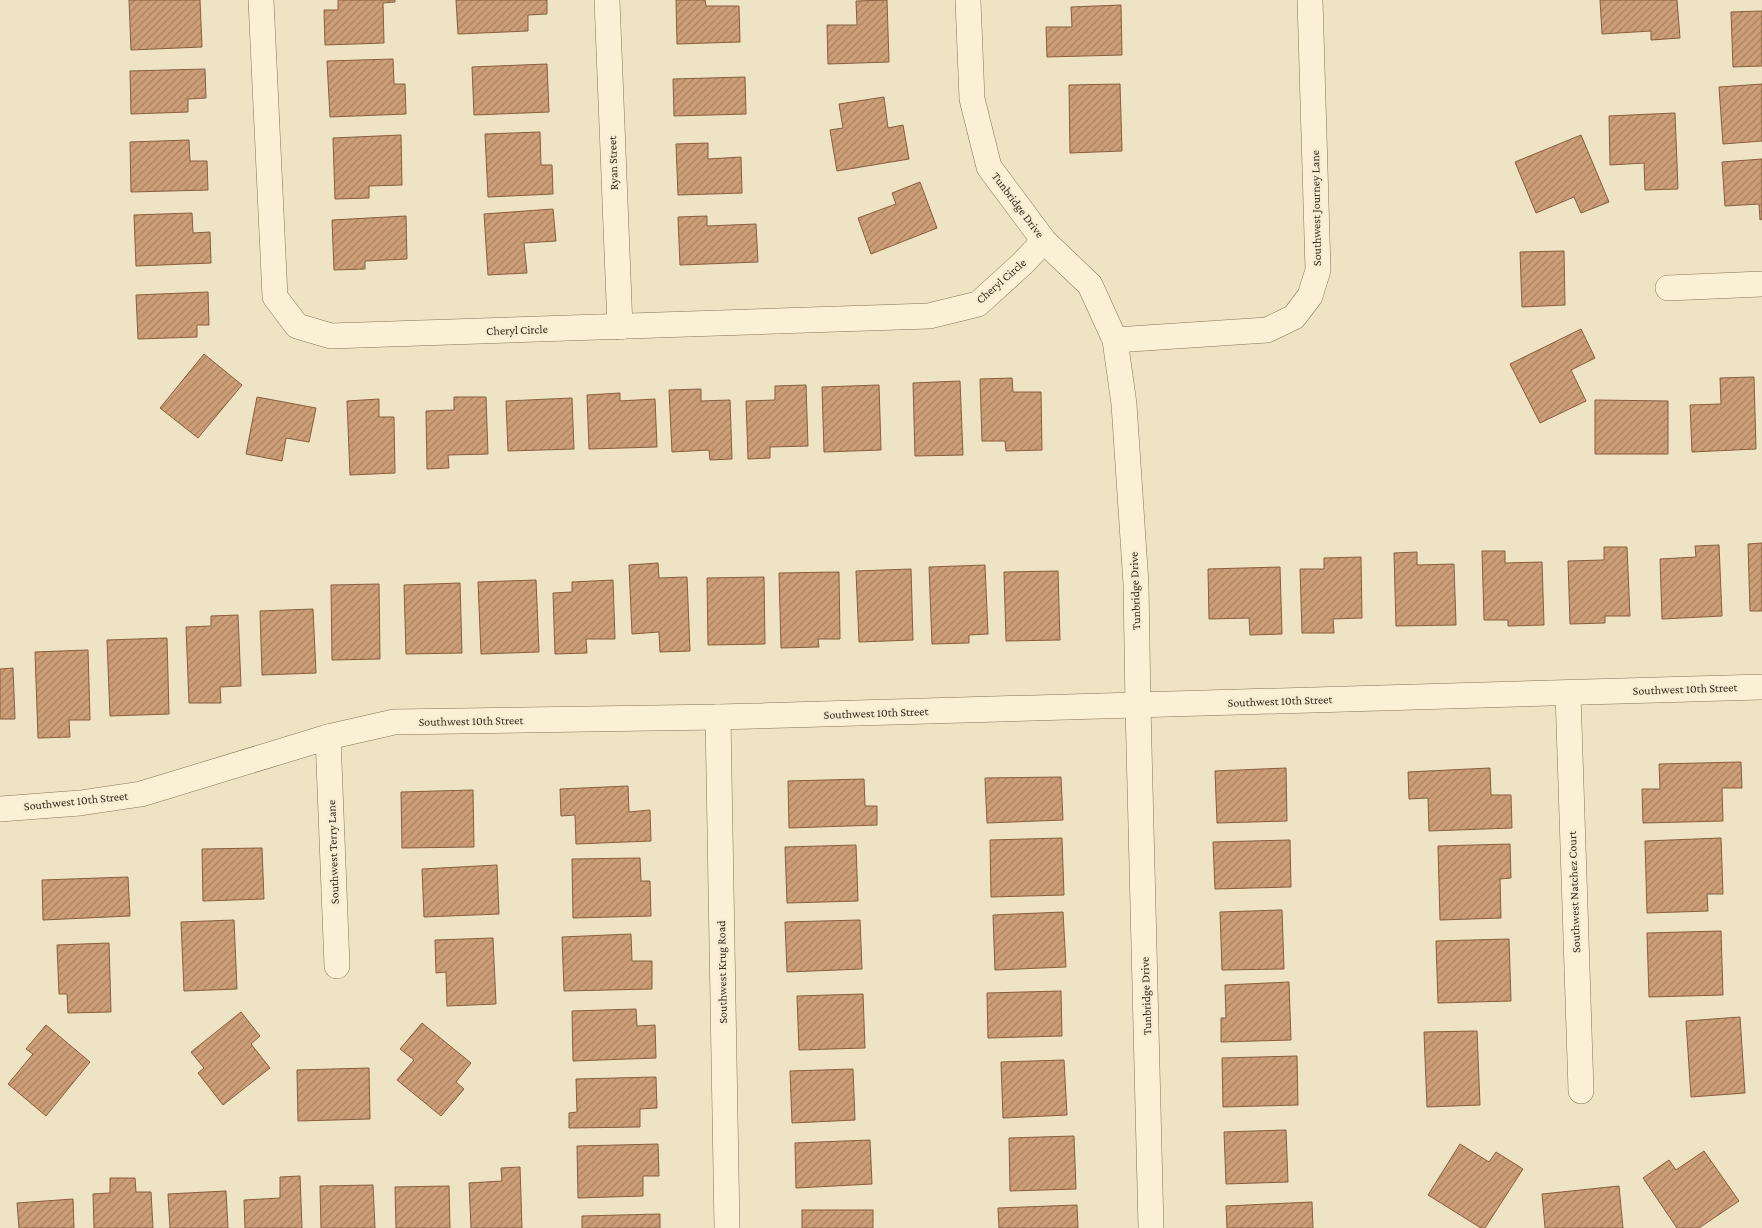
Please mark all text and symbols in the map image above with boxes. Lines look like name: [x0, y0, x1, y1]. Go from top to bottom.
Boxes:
street label: Ryan Street: [605, 135, 621, 190]
street label: Southwest Journey Lane: [1308, 150, 1324, 266]
street label: Tunbridge Drive: [989, 169, 1047, 241]
street label: Cheryl Circle: [973, 256, 1029, 306]
street label: Cheryl Circle: [486, 322, 548, 338]
street label: Tunbridge Drive: [1127, 552, 1143, 630]
street label: Southwest 10th Street: [1632, 680, 1739, 698]
street label: Southwest 10th Street: [1227, 692, 1334, 710]
street label: Southwest 10th Street: [823, 704, 930, 722]
street label: Southwest 10th Street: [418, 713, 525, 729]
street label: Southwest 10th Street: [23, 788, 130, 813]
street label: Southwest Terry Lane: [324, 800, 342, 904]
street label: Southwest Natchez Court: [1565, 830, 1583, 953]
street label: Southwest Krug Road: [714, 920, 730, 1024]
street label: Tunbridge Drive: [1138, 957, 1154, 1035]

